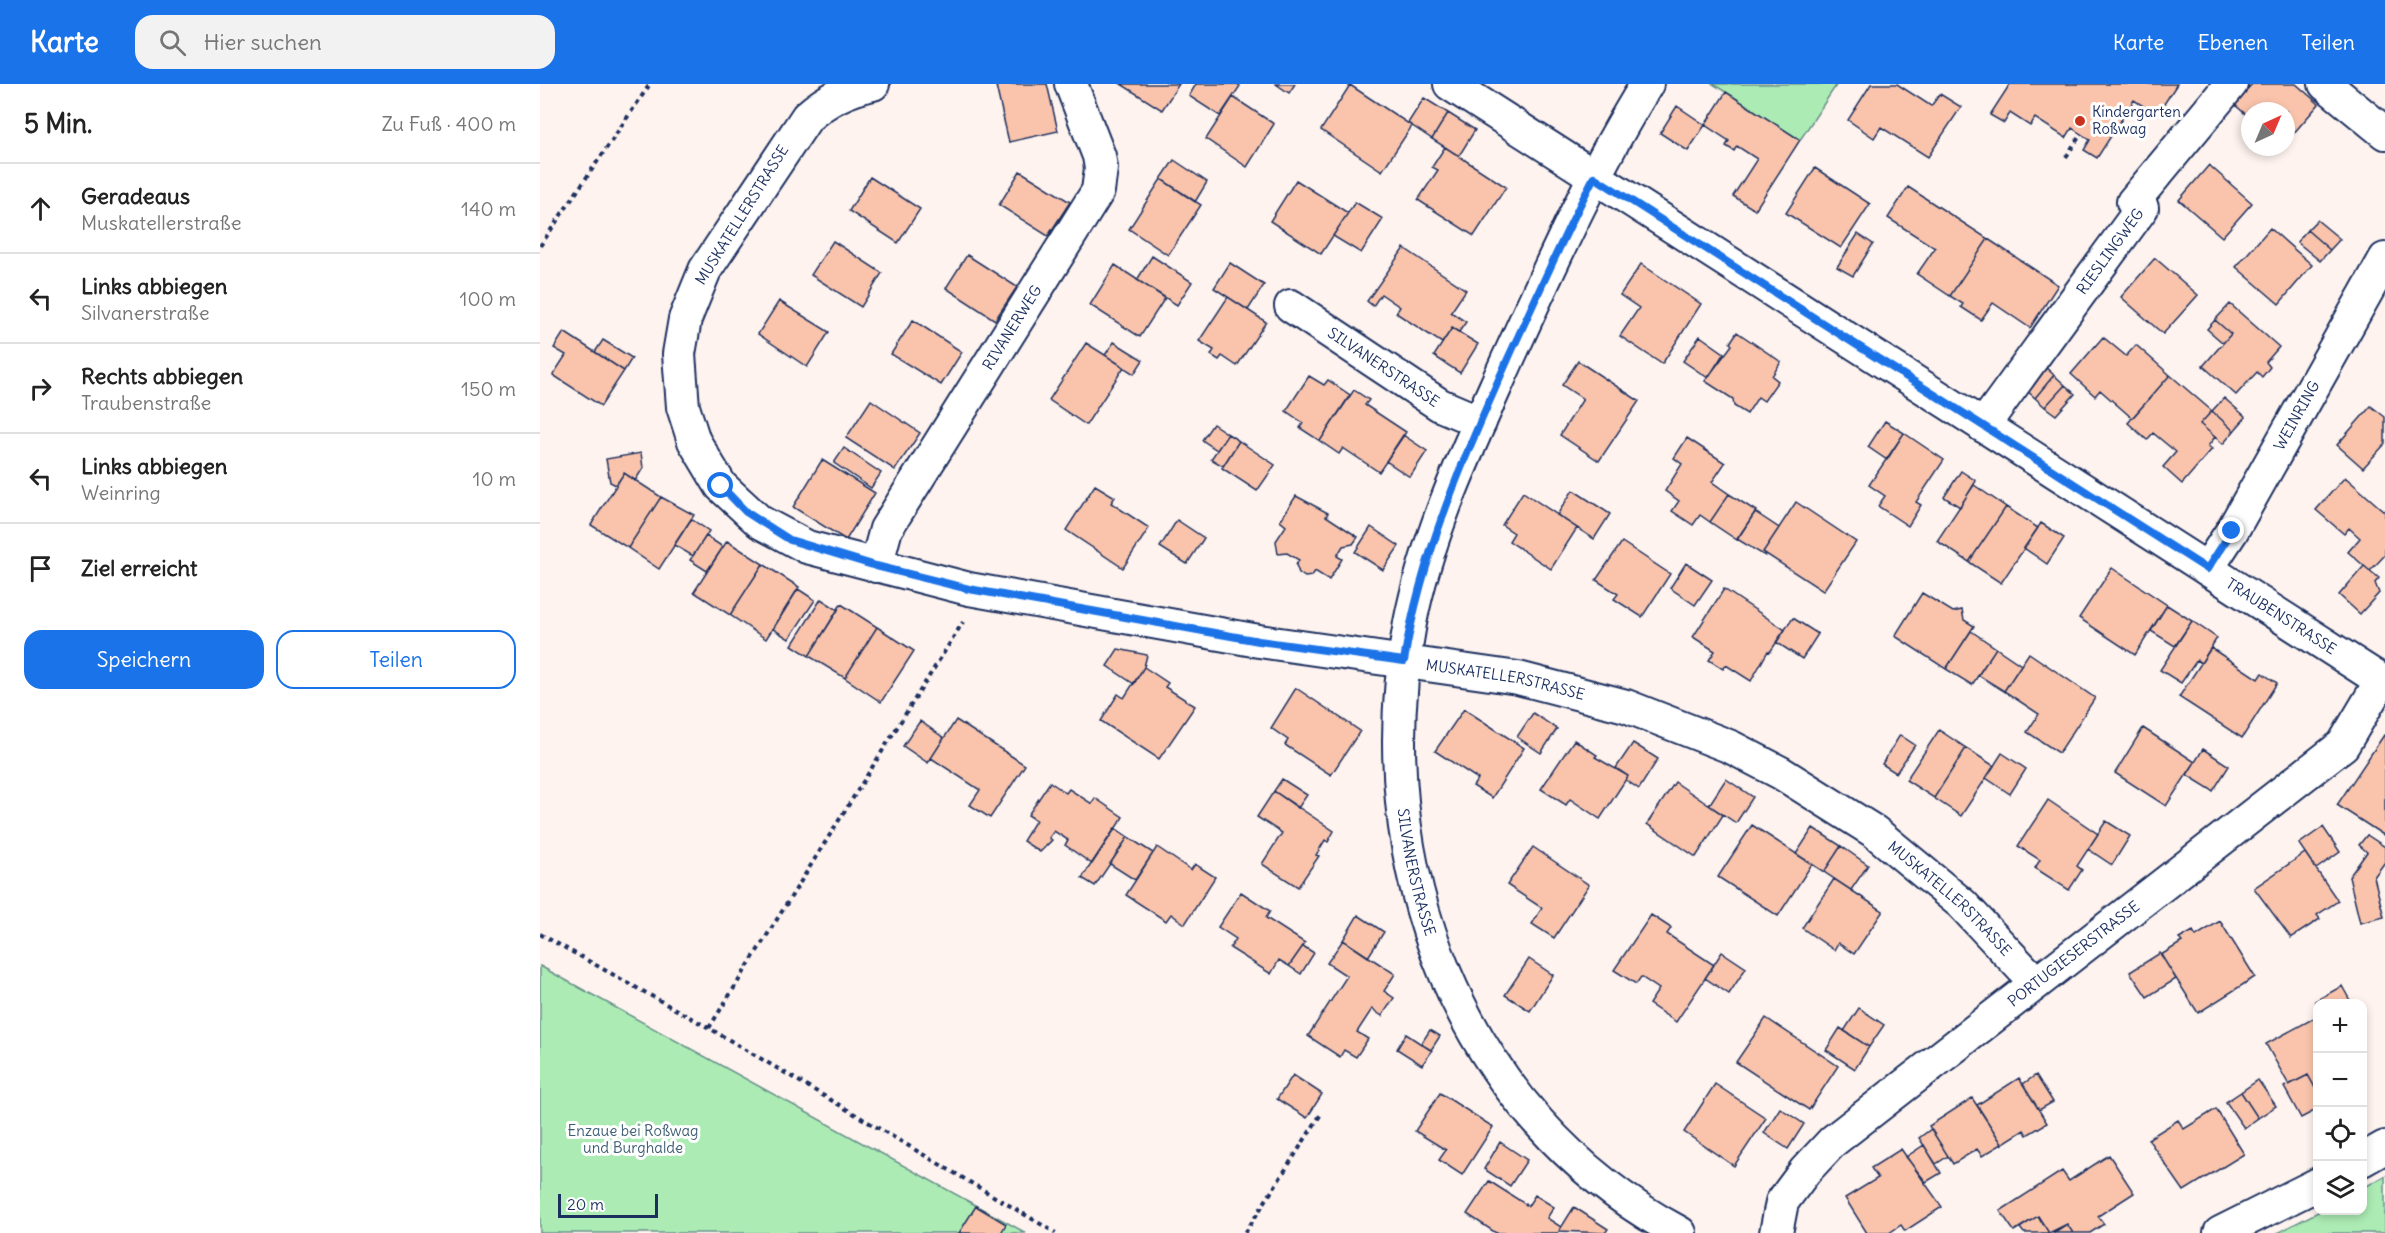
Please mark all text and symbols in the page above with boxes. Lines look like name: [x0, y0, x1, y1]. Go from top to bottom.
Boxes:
search box: [135, 15, 555, 69]
text: Karte: [30, 24, 99, 60]
icon: search: [156, 26, 189, 59]
text: Hier suchen: [204, 28, 322, 56]
text: Karte: [2113, 29, 2164, 56]
text: Ebenen: [2197, 29, 2268, 56]
text: Teilen: [2301, 29, 2355, 56]
place label: Kindergarten Roßwag: [2092, 102, 2181, 138]
north arrow: [2241, 102, 2295, 156]
text: 5 Min.: [24, 107, 92, 140]
text: Zu Fuß · 400 m: [381, 111, 516, 136]
marker: Kindergarten Roßwag: [2073, 114, 2087, 128]
street label: MUSKATELLERSTRASSE: [691, 141, 792, 288]
text: Geradeaus: [81, 182, 190, 210]
icon: ahead: [24, 192, 57, 225]
text: 140 m: [461, 196, 516, 221]
street label: RIESLINGWEG: [2072, 204, 2148, 298]
text: Muskatellerstraße: [81, 210, 241, 235]
text: Links abbiegen: [81, 272, 228, 300]
street label: RIVANERWEG: [978, 281, 1046, 373]
icon: left: [24, 282, 57, 315]
text: 100 m: [459, 286, 516, 311]
text: Silvanerstraße: [81, 300, 209, 325]
street label: SILVANERSTRASSE: [1324, 323, 1443, 411]
text: Rechts abbiegen: [81, 362, 243, 390]
icon: right: [24, 372, 57, 405]
text: 150 m: [461, 376, 516, 401]
street label: WEINRING: [2269, 377, 2324, 453]
text: Traubenstraße: [81, 390, 211, 415]
text: Links abbiegen: [81, 452, 228, 480]
icon: left: [24, 462, 57, 495]
text: 10 m: [473, 466, 516, 491]
route start: [707, 472, 733, 498]
text: Weinring: [81, 480, 161, 505]
route end: [2218, 517, 2244, 543]
icon: arrive: [24, 552, 57, 585]
text: Ziel erreicht: [81, 554, 198, 582]
street label: TRAUBENSTRASSE: [2223, 574, 2340, 658]
button: Speichern: [24, 630, 264, 689]
button: Teilen: [276, 630, 516, 689]
street label: MUSKATELLERSTRASSE: [1425, 655, 1587, 704]
street label: SILVANERSTRASSE: [1394, 807, 1440, 938]
street label: MUSKATELLERSTRASSE: [1884, 837, 2016, 960]
street label: PORTUGIESERSTRASSE: [2004, 896, 2143, 1011]
map controls: [2313, 999, 2367, 1215]
button: +: [2313, 999, 2367, 1053]
button: −: [2313, 1053, 2367, 1107]
button: locate: [2313, 1107, 2367, 1161]
park label: Enzaue bei Roßwag und Burghalde: [568, 1121, 698, 1157]
button: layers: [2313, 1161, 2367, 1215]
scale bar: [558, 1191, 658, 1218]
text: 20 m: [567, 1194, 604, 1214]

